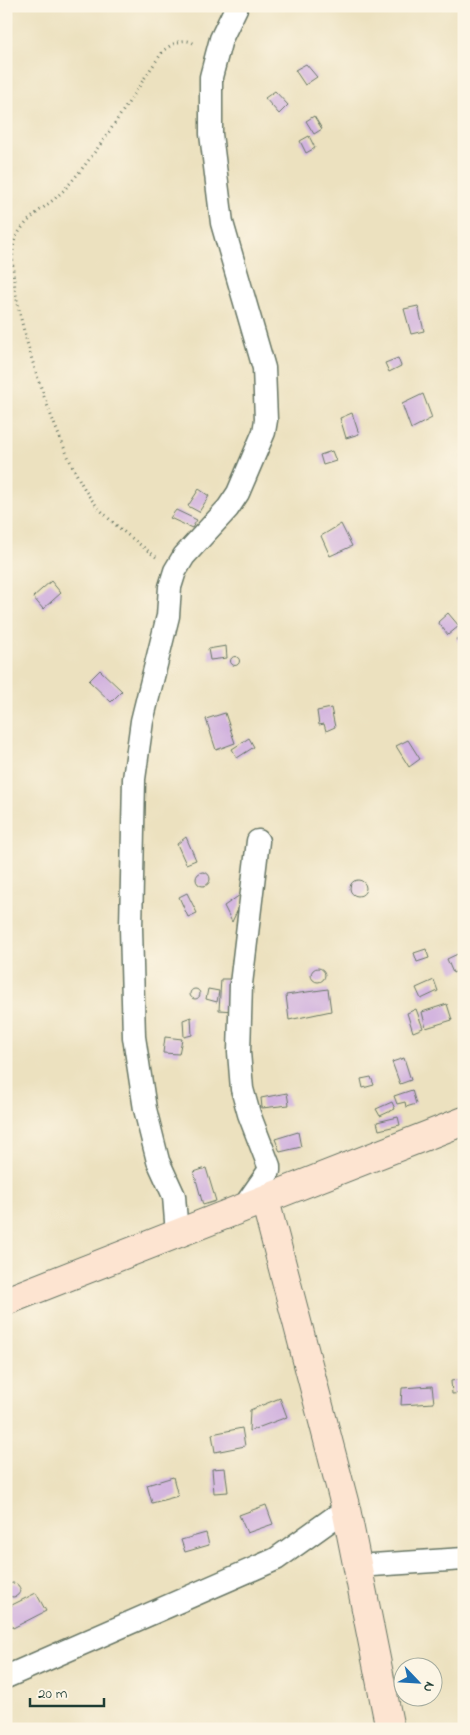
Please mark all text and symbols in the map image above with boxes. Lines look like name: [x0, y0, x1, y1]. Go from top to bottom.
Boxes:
north arrow: [392, 1658, 442, 1708]
scale bar: [30, 1675, 104, 1707]
text: N: [417, 1678, 440, 1696]
text: 20 m: [38, 1683, 68, 1705]

